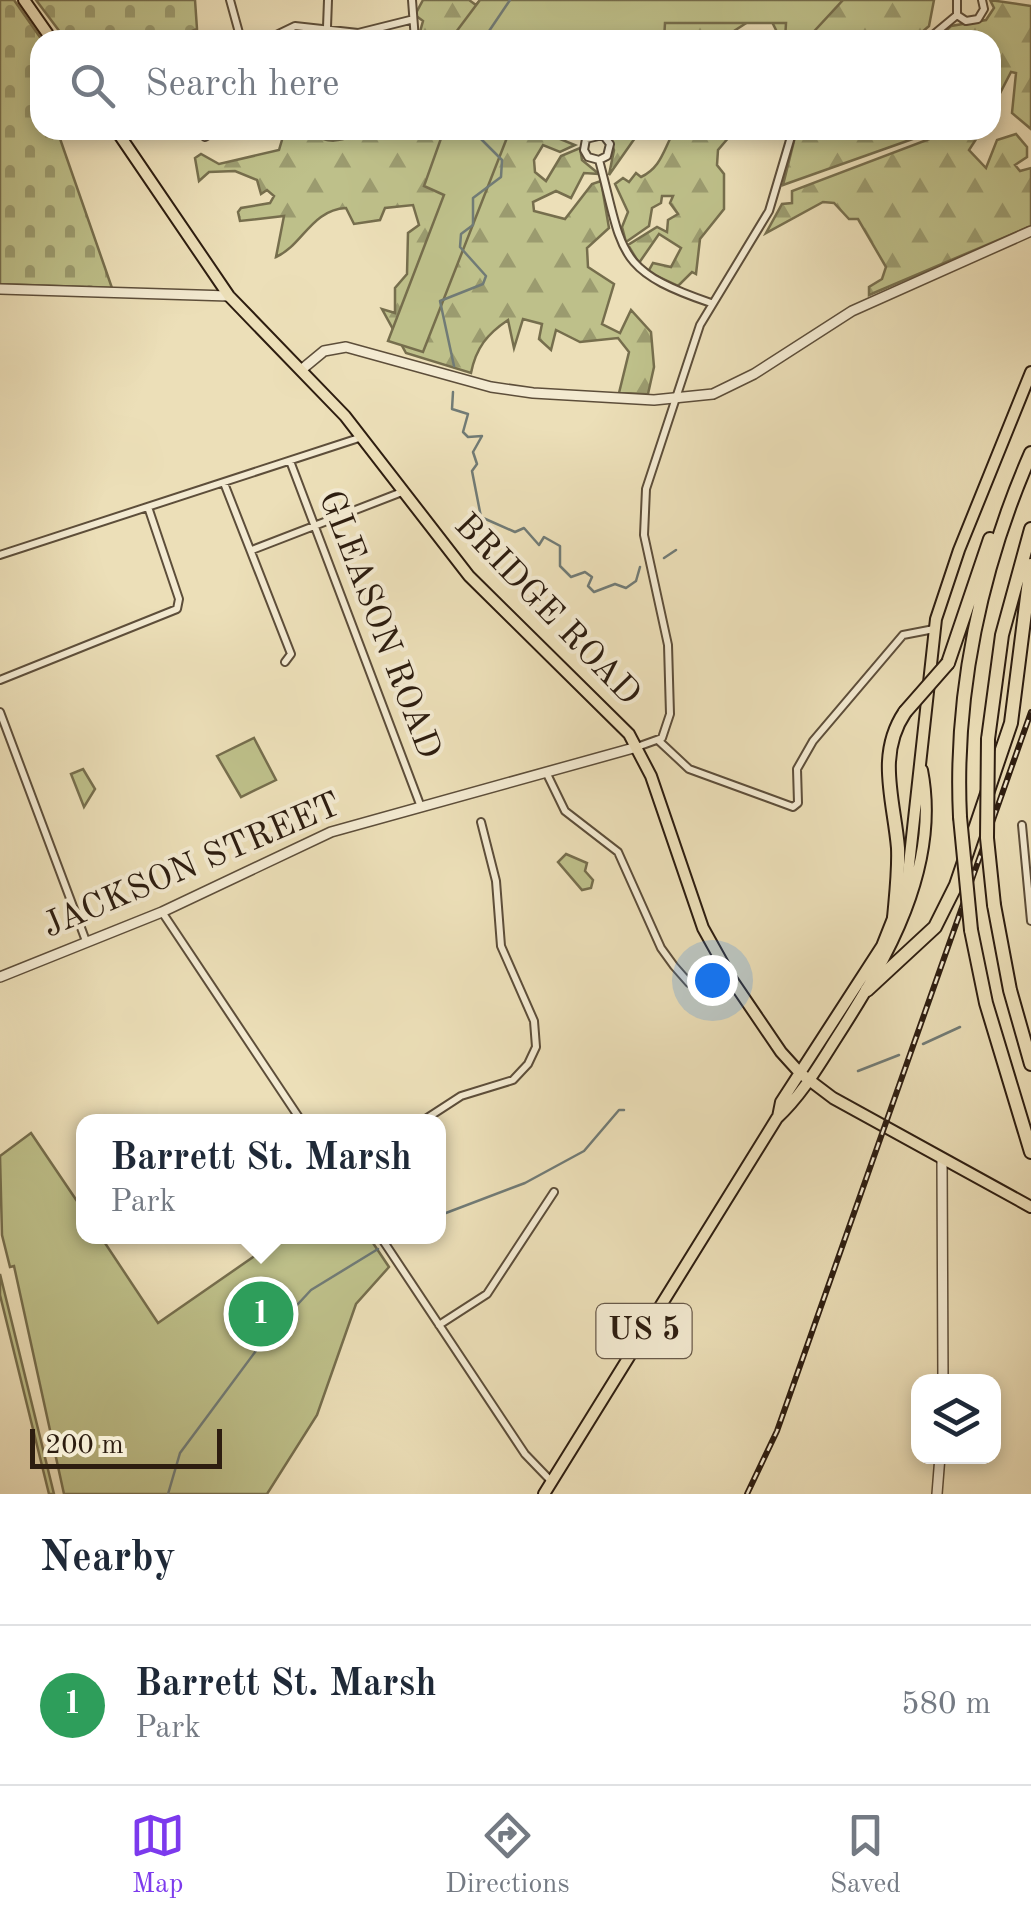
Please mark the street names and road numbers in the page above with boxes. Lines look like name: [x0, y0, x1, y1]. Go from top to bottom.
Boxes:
street label: GLEASON ROAD: [312, 486, 446, 764]
street label: BRIDGE ROAD: [447, 508, 647, 712]
street label: JACKSON STREET: [38, 787, 346, 945]
road number: US 5: [596, 1304, 692, 1358]

